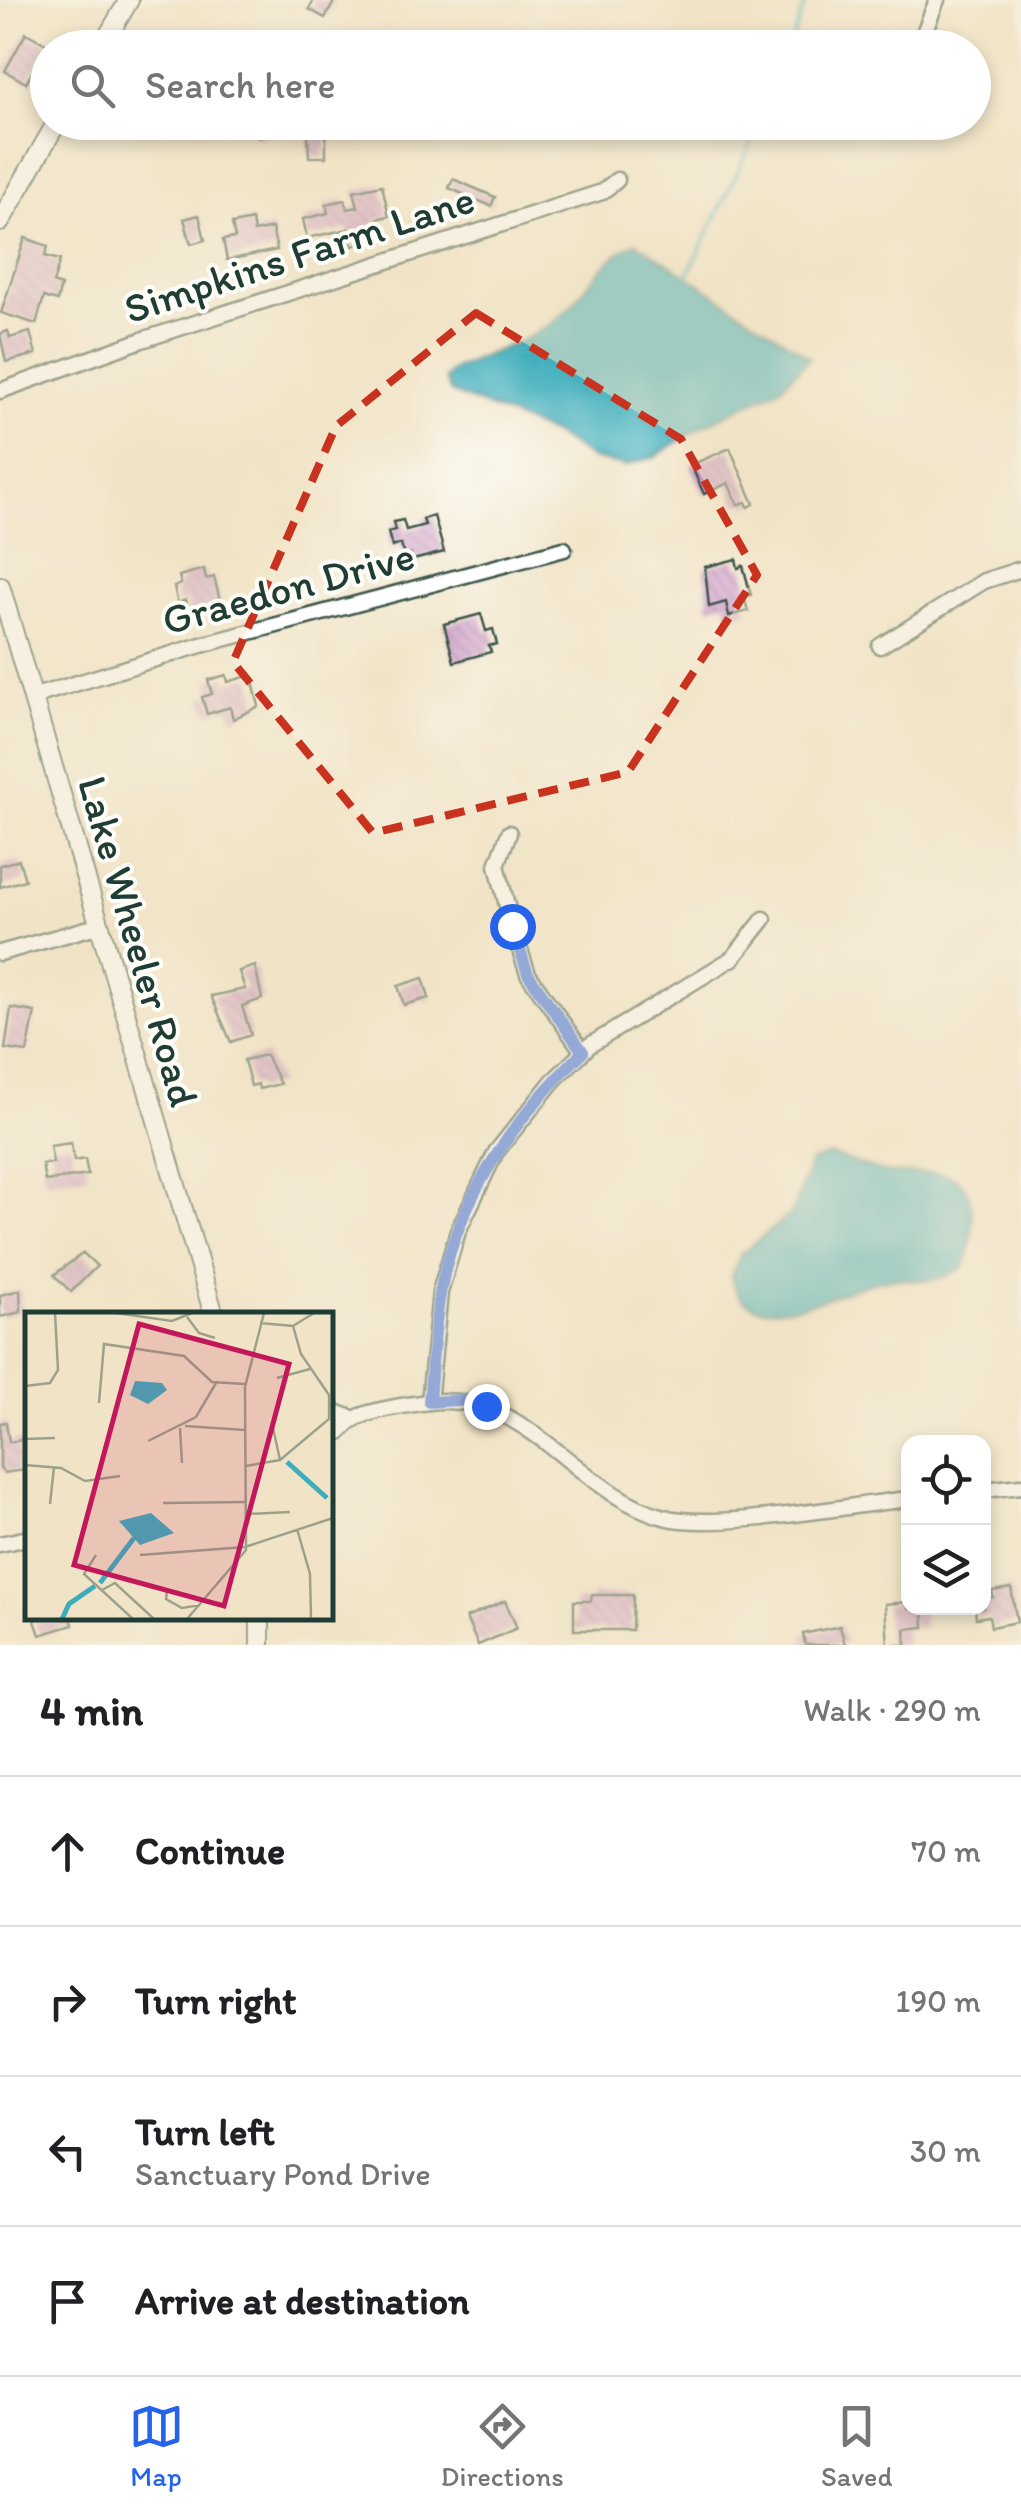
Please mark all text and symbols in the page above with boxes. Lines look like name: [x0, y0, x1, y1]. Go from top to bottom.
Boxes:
search box: [30, 30, 991, 140]
icon: search: [65, 58, 120, 113]
text: Search here: [145, 62, 336, 108]
street label: Simpkins Farm Lane: [118, 173, 481, 334]
street label: Graedon Drive: [156, 529, 420, 646]
street label: Lake Wheeler Road: [67, 770, 210, 1112]
route start: [490, 904, 536, 950]
inset map: [25, 1312, 332, 1620]
route end: [464, 1384, 510, 1430]
map controls: [901, 1435, 991, 1615]
button: locate: [901, 1435, 991, 1525]
button: layers: [901, 1525, 991, 1615]
text: 4 min: [40, 1685, 143, 1736]
text: Walk · 290 m: [803, 1691, 981, 1729]
icon: ahead: [40, 1824, 95, 1879]
text: Continue: [135, 1828, 285, 1874]
text: 70 m: [911, 1832, 981, 1870]
icon: right: [40, 1974, 95, 2029]
text: Turn right: [135, 1978, 297, 2024]
text: 190 m: [896, 1982, 981, 2020]
text: Turn left: [135, 2109, 275, 2155]
icon: left: [40, 2124, 95, 2179]
text: 30 m: [910, 2132, 981, 2170]
text: Sanctuary Pond Drive: [135, 2155, 431, 2193]
icon: arrive: [40, 2274, 95, 2329]
text: Arrive at destination: [135, 2278, 470, 2324]
tab: Map: [129, 2399, 184, 2493]
tab: Directions: [441, 2399, 564, 2493]
tab: Saved: [821, 2399, 892, 2493]

